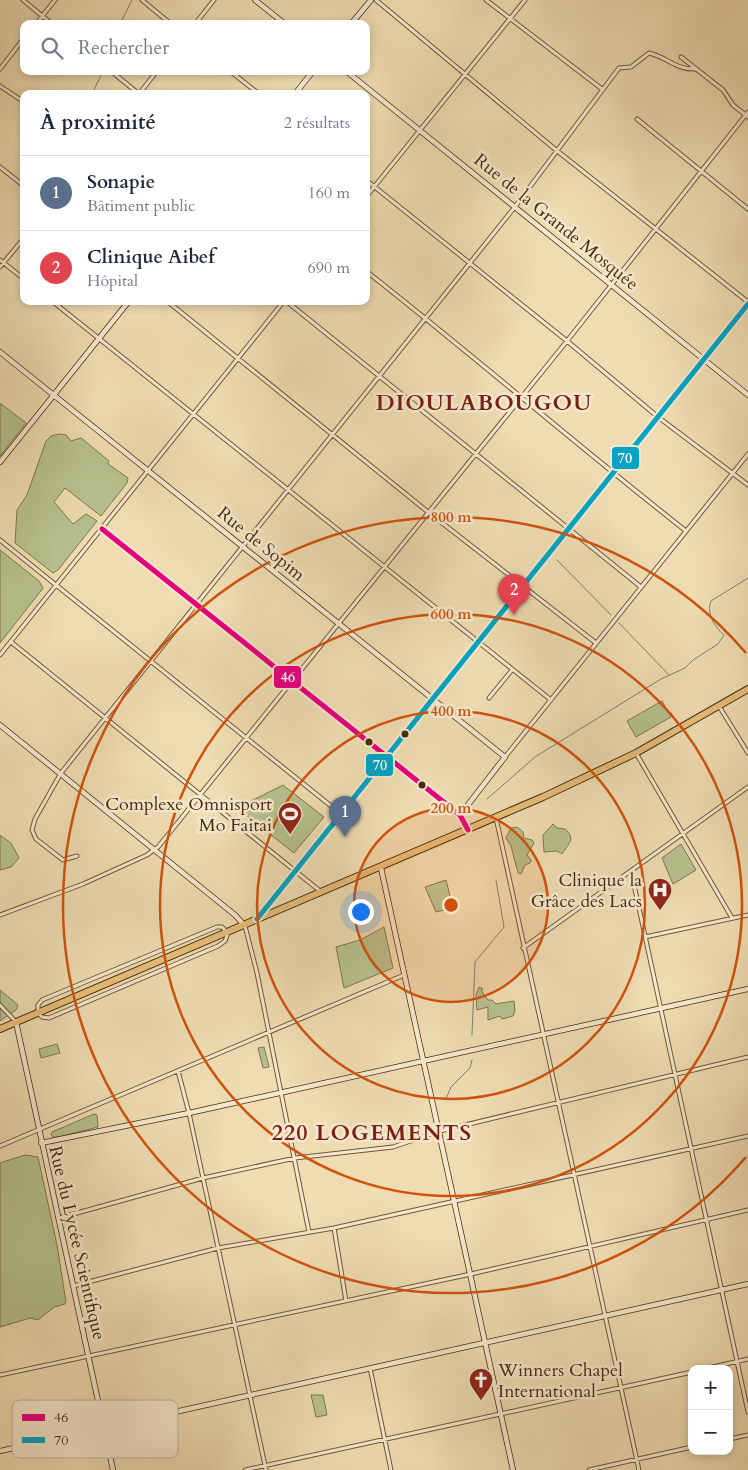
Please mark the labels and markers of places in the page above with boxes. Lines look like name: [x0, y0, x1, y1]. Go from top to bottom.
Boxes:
pin: 2: [498, 574, 530, 615]
unlabelled marker: [400, 729, 410, 739]
unlabelled marker: [364, 737, 374, 747]
unlabelled marker: [417, 780, 427, 790]
place label: Complexe Omnisport Mo Faitai: [105, 792, 272, 838]
pin: 1: [329, 796, 361, 837]
sports icon: Complexe Omnisport Mo Faitai: [277, 801, 303, 835]
place label: Clinique la Grâce des Lacs: [531, 868, 642, 914]
hospital icon: Clinique la Grâce des Lacs: [647, 877, 673, 911]
centre of rings: [442, 896, 460, 914]
place label: Winners Chapel International: [497, 1358, 623, 1404]
church icon: Winners Chapel International: [468, 1367, 494, 1401]

